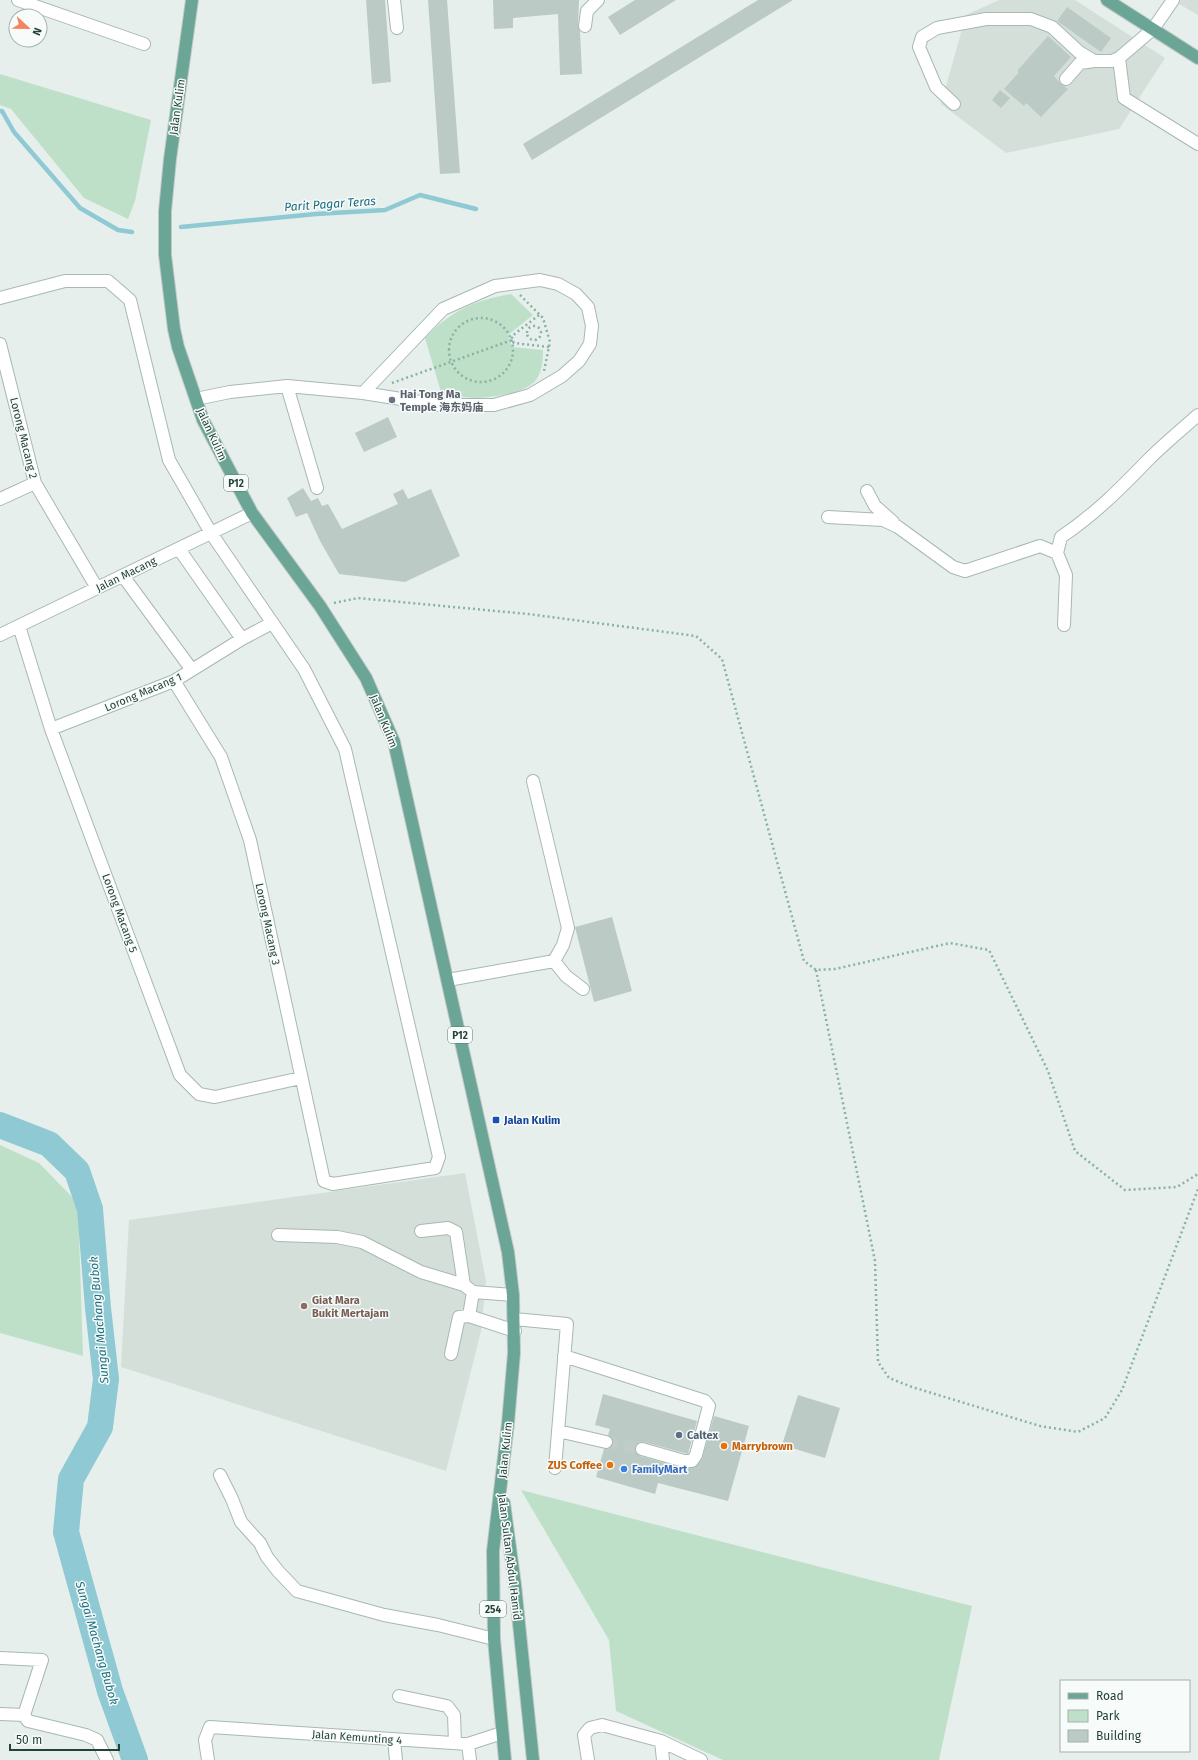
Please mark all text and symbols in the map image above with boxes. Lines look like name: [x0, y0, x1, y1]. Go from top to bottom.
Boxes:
north arrow: [8, 8, 48, 48]
text: N: [29, 26, 44, 37]
street label: Jalan Kulim: [167, 78, 188, 136]
water label: Parit Pagar Teras: [284, 194, 377, 214]
place label: Hai Tong Ma Temple 海东妈庙: [400, 388, 483, 414]
marker: Hai Tong Ma Temple 海东妈庙: [387, 395, 397, 405]
street label: Lorong Macang 2: [7, 396, 40, 480]
street label: Jalan Kulim: [194, 406, 229, 462]
road number: P12: [224, 475, 248, 491]
street label: Jalan Macang: [94, 554, 159, 595]
street label: Lorong Macang 1: [103, 670, 184, 715]
street label: Jalan Kulim: [367, 693, 400, 750]
street label: Lorong Macang 5: [99, 872, 140, 955]
street label: Lorong Macang 3: [252, 882, 283, 966]
road number: P12: [448, 1027, 472, 1043]
place label: Jalan Kulim: [503, 1114, 560, 1127]
marker: Jalan Kulim: [491, 1115, 501, 1125]
water label: Sungai Machang Bubok: [86, 1255, 112, 1385]
place label: Giat Mara Bukit Mertajam: [312, 1294, 389, 1320]
marker: Giat Mara Bukit Mertajam: [299, 1301, 309, 1311]
street label: Jalan Kulim: [496, 1421, 515, 1479]
place label: Caltex: [687, 1429, 718, 1442]
marker: Caltex: [674, 1430, 684, 1440]
place label: Marrybrown: [732, 1440, 793, 1453]
marker: Marrybrown: [719, 1441, 729, 1451]
place label: ZUS Coffee: [548, 1459, 602, 1472]
marker: ZUS Coffee: [605, 1460, 615, 1470]
place label: FamilyMart: [632, 1463, 688, 1476]
marker: FamilyMart: [619, 1464, 629, 1474]
street label: Jalan Sultan Abdul Hamid: [495, 1493, 524, 1621]
water label: Sungai Machang Bubok: [72, 1579, 121, 1707]
road number: 254: [480, 1601, 506, 1617]
legend: [1060, 1680, 1190, 1752]
text: Road: [1096, 1689, 1124, 1703]
text: Park: [1096, 1709, 1120, 1723]
scale bar: [10, 1726, 119, 1752]
street label: Jalan Kemunting 4: [311, 1728, 403, 1747]
text: Building: [1096, 1729, 1142, 1743]
text: 50 m: [16, 1733, 42, 1747]

